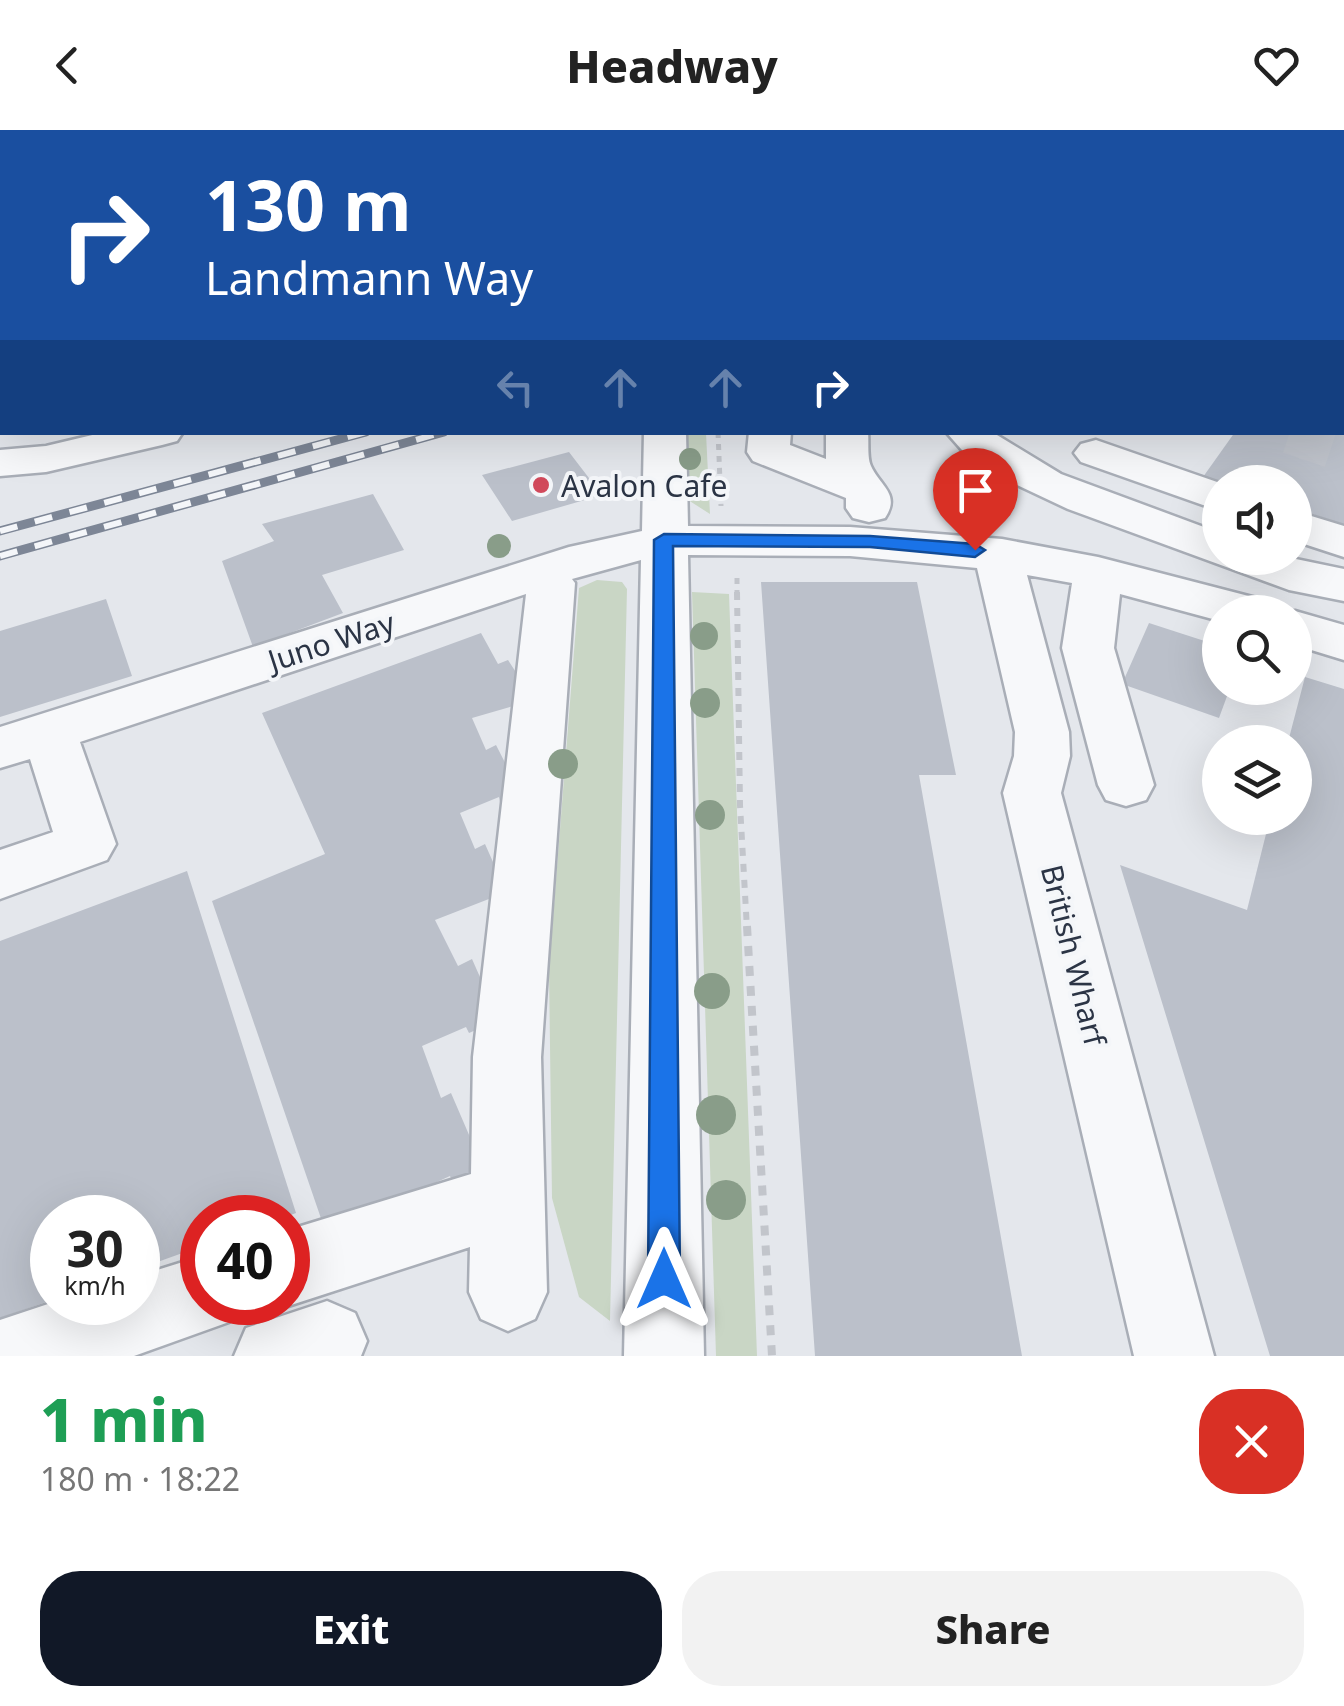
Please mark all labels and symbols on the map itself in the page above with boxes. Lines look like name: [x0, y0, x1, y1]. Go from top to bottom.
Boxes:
pin: [933, 448, 1018, 551]
place label: Avalon Cafe: [561, 465, 728, 506]
marker: Avalon Cafe: [530, 474, 552, 496]
street label: Juno Way: [260, 601, 400, 682]
street label: British Wharf: [1032, 860, 1117, 1051]
speed limit sign: 40: [180, 1195, 310, 1325]
position arrow: [612, 1227, 716, 1331]

